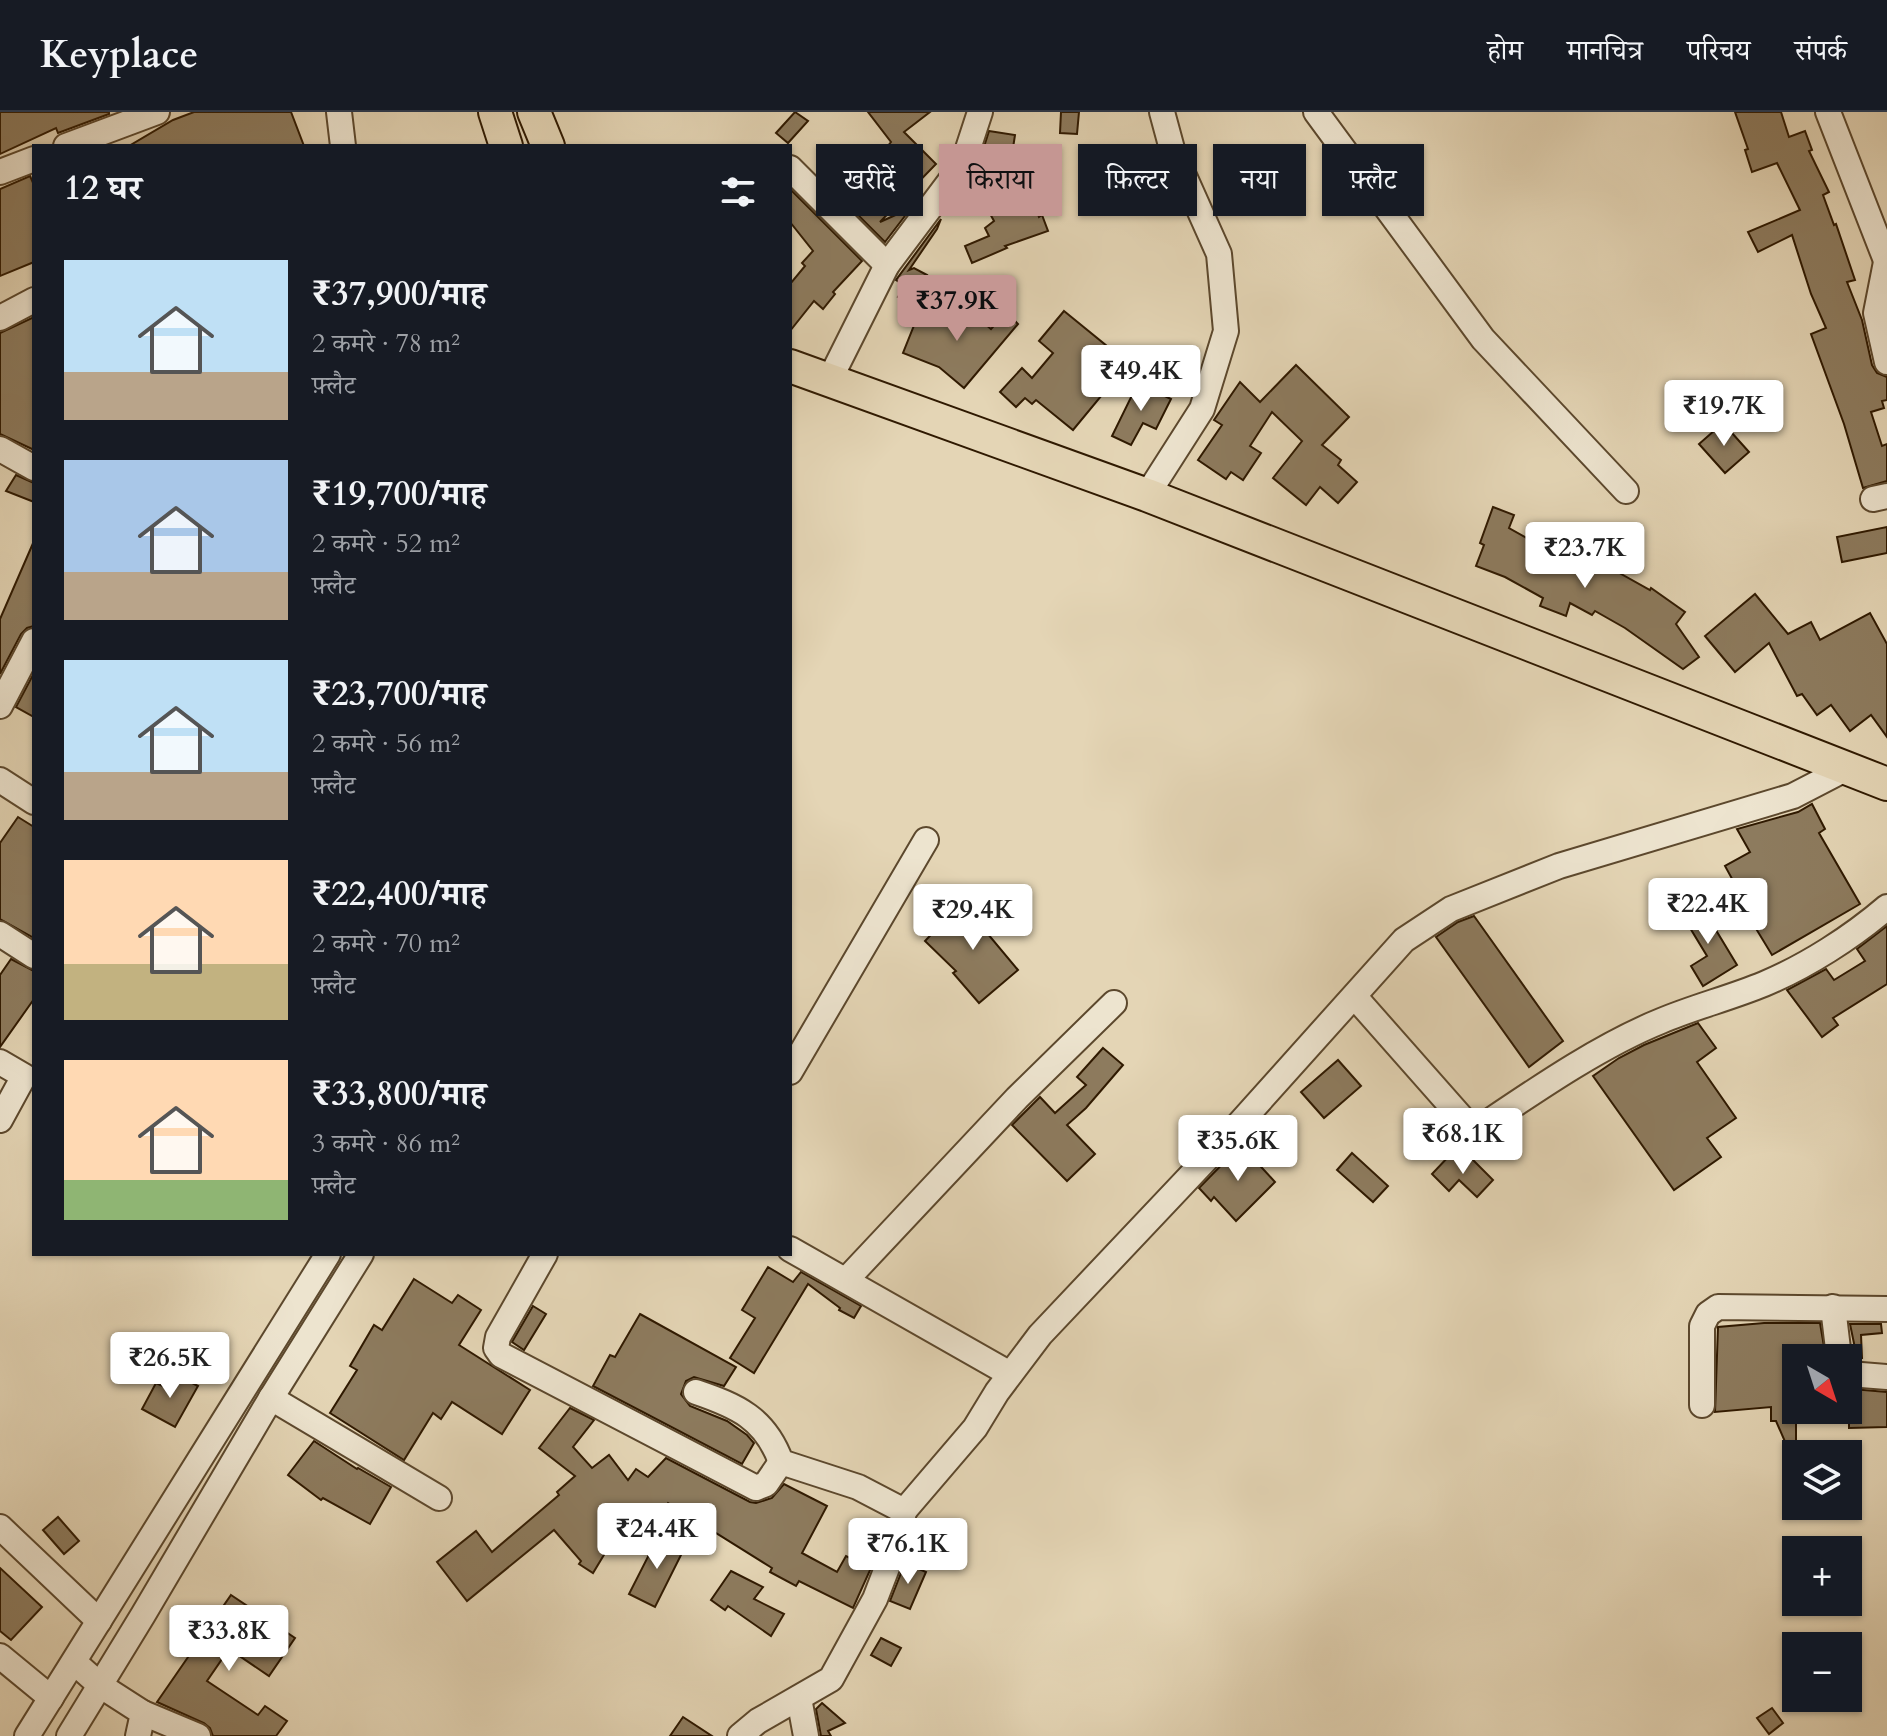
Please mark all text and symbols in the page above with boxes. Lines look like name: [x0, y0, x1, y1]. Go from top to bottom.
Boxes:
text: Keyplace: [40, 29, 198, 81]
text: होम: [1487, 32, 1523, 70]
text: मानचित्र: [1567, 32, 1643, 70]
text: परिचय: [1687, 32, 1750, 70]
text: संपर्क: [1794, 32, 1847, 70]
chip: खरीदें: [816, 144, 923, 216]
chip: किराया: [939, 144, 1062, 216]
chip: फ़िल्टर: [1078, 144, 1197, 216]
chip: नया: [1213, 144, 1306, 216]
chip: फ़्लैट: [1322, 144, 1424, 216]
text: 12 घर: [64, 165, 142, 211]
icon: filters: [716, 170, 760, 214]
text: ₹37,900/माह: [312, 271, 486, 317]
pin: ₹37.9K: [892, 275, 1022, 343]
text: ₹37.9K: [915, 283, 999, 318]
icon: home: [128, 292, 224, 388]
text: 2 कमरे · 78 m²: [312, 326, 460, 361]
pin: ₹49.4K: [1076, 345, 1206, 413]
text: ₹49.4K: [1099, 353, 1183, 388]
text: फ़्लैट: [312, 368, 355, 403]
pin: ₹19.7K: [1659, 380, 1789, 448]
text: ₹19.7K: [1682, 388, 1766, 423]
text: ₹19,700/माह: [312, 471, 486, 517]
icon: home: [128, 492, 224, 588]
pin: ₹23.7K: [1520, 522, 1650, 590]
text: 2 कमरे · 52 m²: [312, 526, 460, 561]
text: ₹23.7K: [1543, 530, 1627, 565]
text: फ़्लैट: [312, 568, 355, 603]
text: ₹23,700/माह: [312, 671, 486, 717]
icon: home: [128, 692, 224, 788]
text: 2 कमरे · 56 m²: [312, 726, 460, 761]
text: फ़्लैट: [312, 768, 355, 803]
text: ₹22,400/माह: [312, 871, 486, 917]
pin: ₹22.4K: [1643, 878, 1773, 946]
pin: ₹29.4K: [908, 884, 1038, 952]
text: ₹22.4K: [1666, 886, 1750, 921]
icon: home: [128, 892, 224, 988]
text: ₹29.4K: [931, 892, 1015, 927]
text: 2 कमरे · 70 m²: [312, 926, 460, 961]
text: फ़्लैट: [312, 968, 355, 1003]
text: ₹33,800/माह: [312, 1071, 486, 1117]
icon: home: [128, 1092, 224, 1188]
pin: ₹68.1K: [1398, 1108, 1528, 1176]
pin: ₹35.6K: [1173, 1115, 1303, 1183]
text: ₹68.1K: [1421, 1116, 1505, 1151]
text: ₹35.6K: [1196, 1123, 1280, 1158]
text: 3 कमरे · 86 m²: [312, 1126, 460, 1161]
text: फ़्लैट: [312, 1168, 355, 1203]
pin: ₹26.5K: [105, 1332, 235, 1400]
text: ₹26.5K: [128, 1340, 212, 1375]
north arrow: [1782, 1344, 1862, 1424]
map controls: [1782, 1344, 1862, 1712]
button: layers: [1782, 1440, 1862, 1520]
pin: ₹24.4K: [592, 1503, 722, 1571]
text: ₹24.4K: [615, 1511, 699, 1546]
pin: ₹76.1K: [843, 1518, 973, 1586]
text: ₹76.1K: [866, 1526, 950, 1561]
button: +: [1782, 1536, 1862, 1616]
pin: ₹33.8K: [164, 1605, 294, 1673]
text: ₹33.8K: [187, 1613, 271, 1648]
button: −: [1782, 1632, 1862, 1712]

